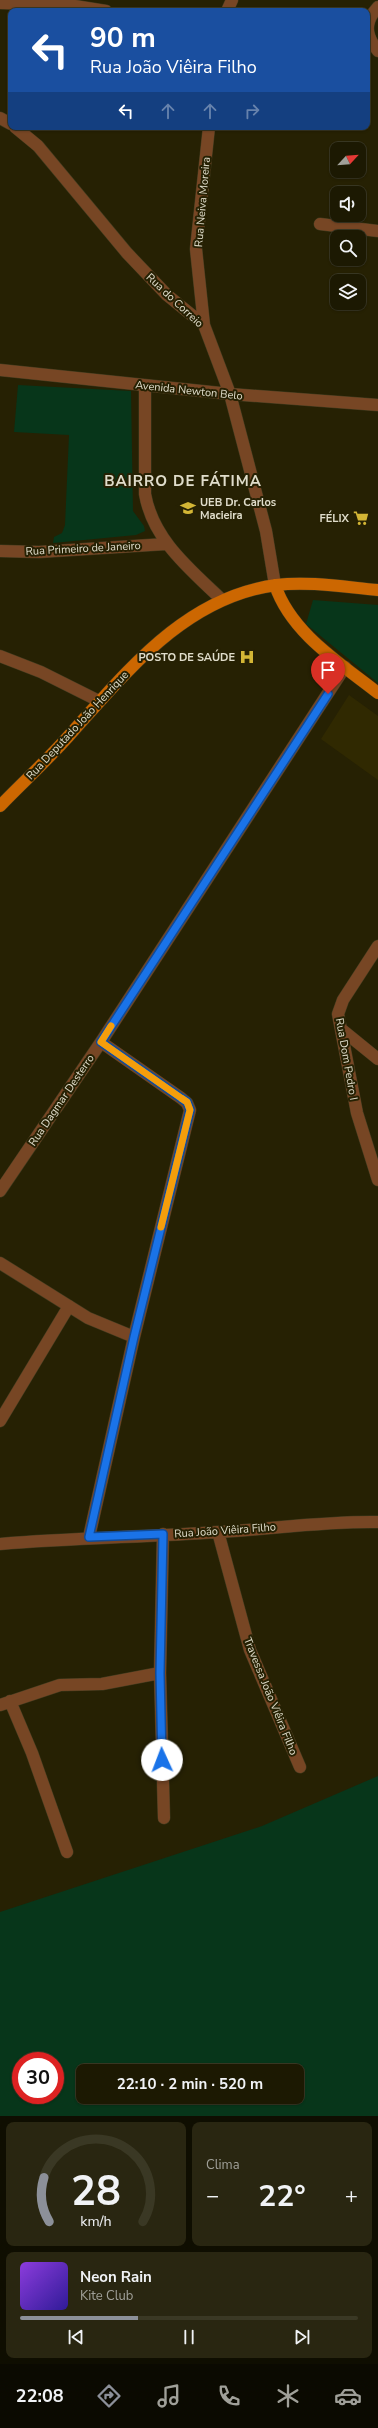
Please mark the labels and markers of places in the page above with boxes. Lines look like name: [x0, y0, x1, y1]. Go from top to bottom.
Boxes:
place label: UEB Dr. Carlos Macieira: [200, 495, 276, 523]
school or university icon: UEB Dr. Carlos Macieira: [179, 499, 197, 517]
supermarket icon: FÉLIX: [352, 509, 370, 527]
place label: FÉLIX: [320, 510, 350, 526]
hospital icon: POSTO DE SAÚDE: [238, 648, 256, 666]
place label: POSTO DE SAÚDE: [139, 649, 235, 665]
pin: [311, 653, 345, 694]

